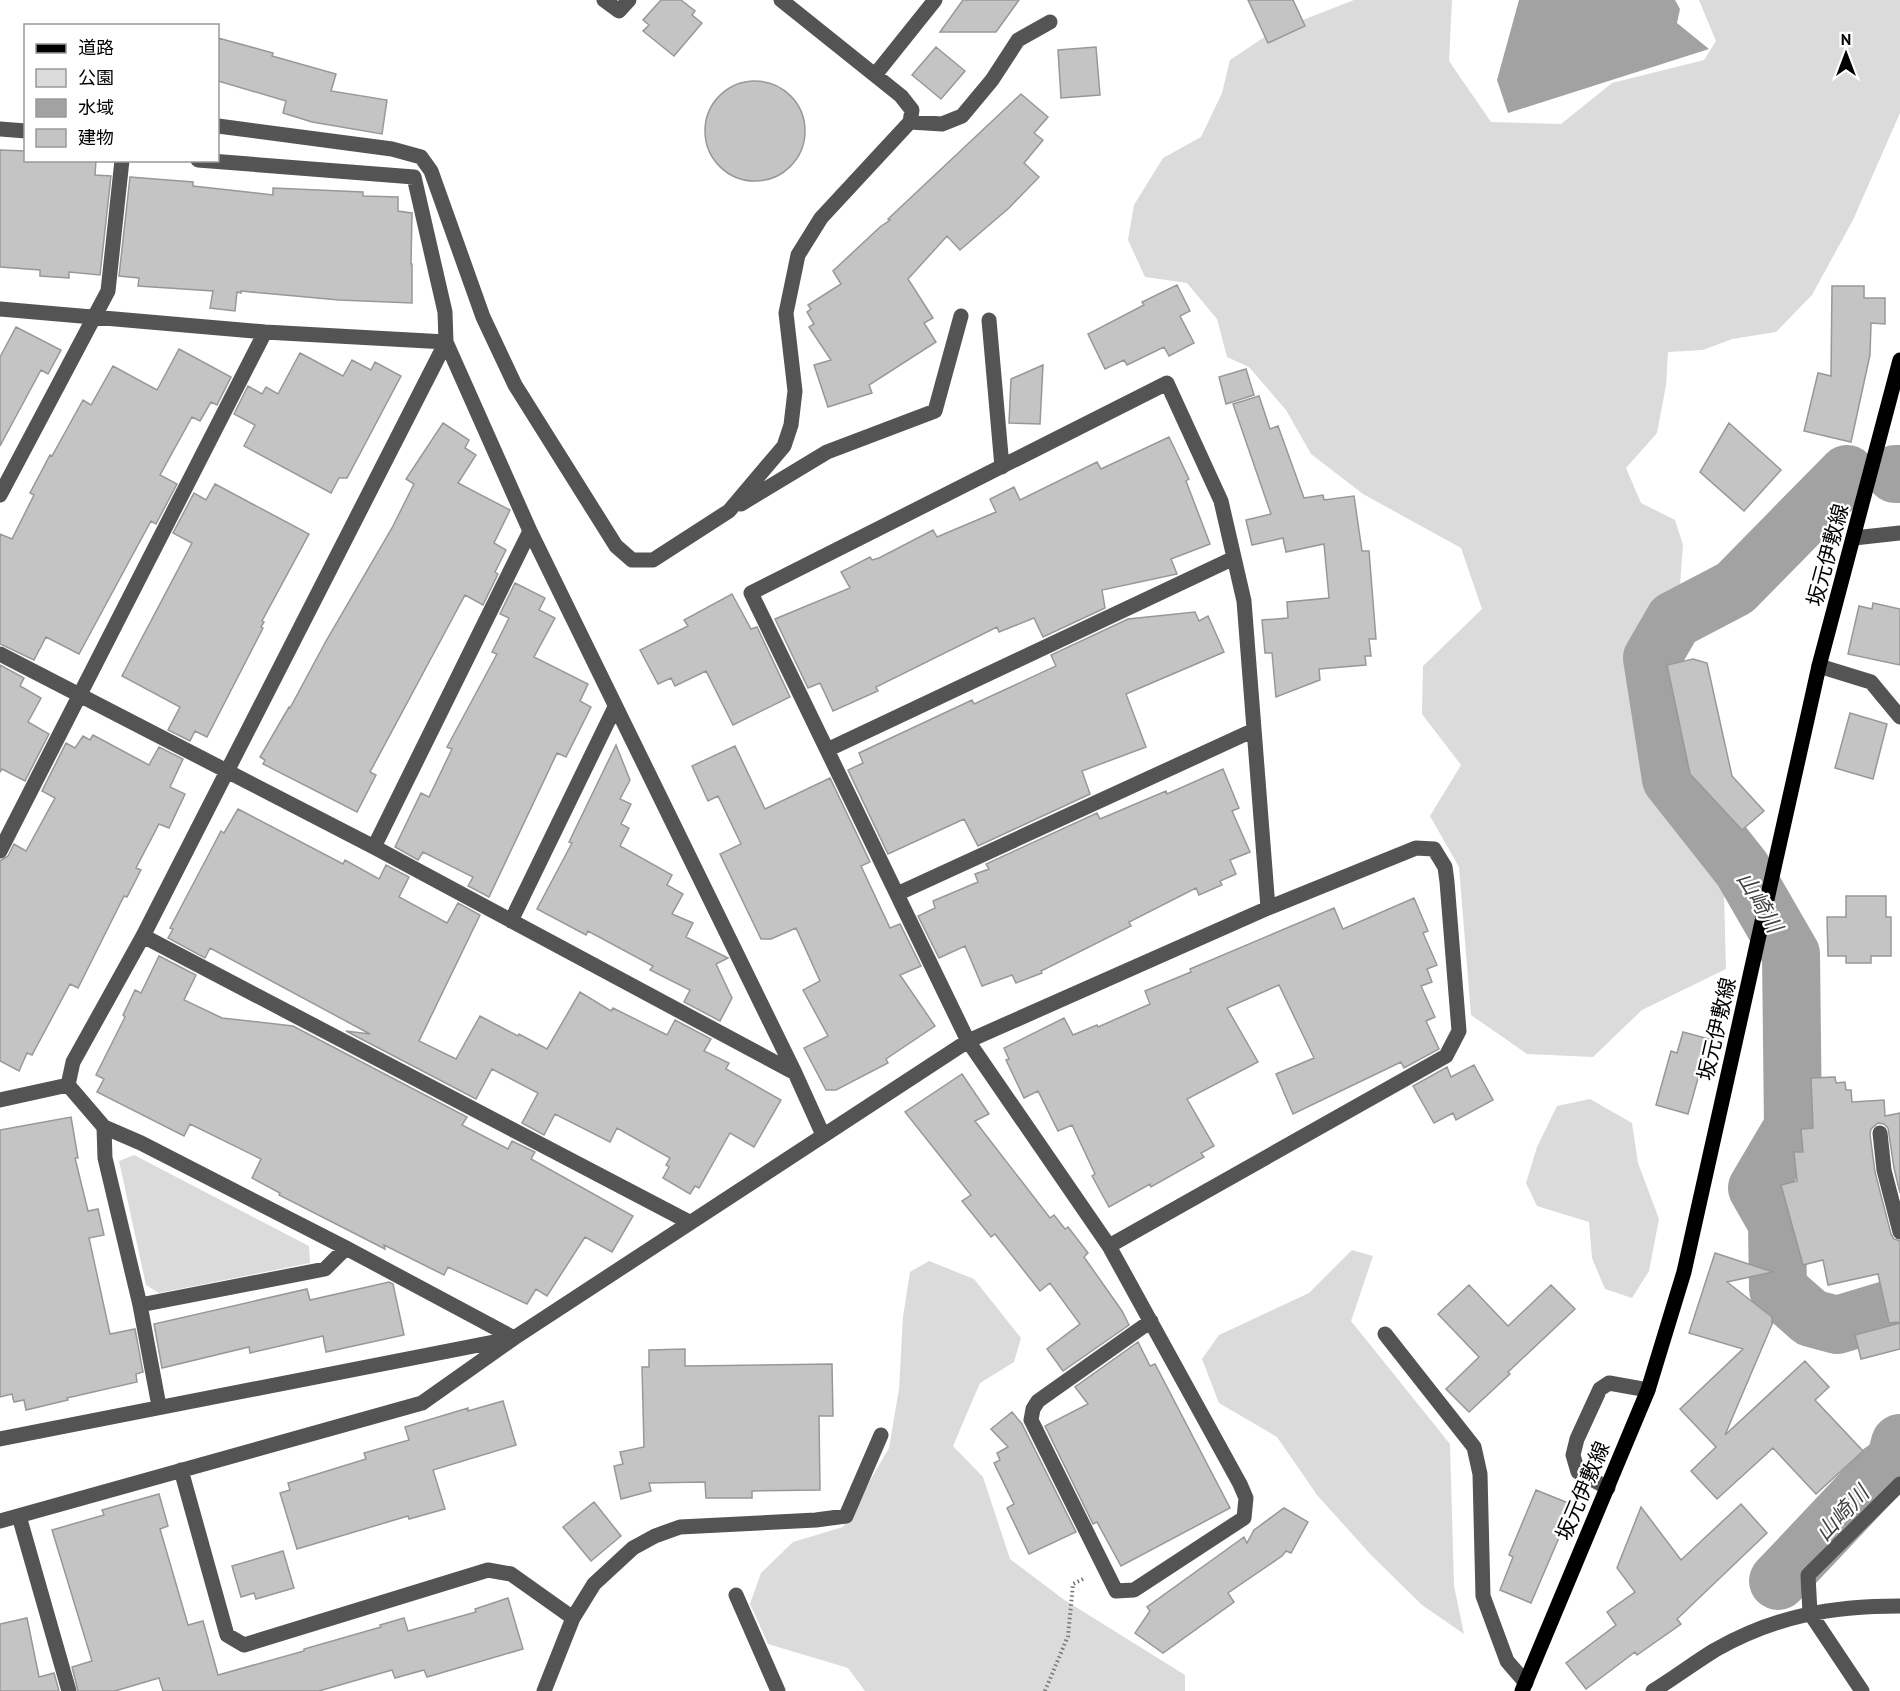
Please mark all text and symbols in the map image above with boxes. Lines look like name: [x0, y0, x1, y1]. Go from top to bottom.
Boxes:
legend: [24, 24, 219, 162]
north arrow: [1816, 24, 1876, 84]
text: N: [1841, 29, 1851, 49]
text: 道路: [78, 36, 114, 59]
text: 公園: [78, 66, 114, 89]
text: 水域: [78, 96, 114, 119]
text: 建物: [78, 126, 114, 149]
street label: 坂元伊敷線: [1801, 501, 1854, 609]
water label: 山崎川: [1731, 866, 1790, 939]
street label: 坂元伊敷線: [1692, 975, 1741, 1083]
street label: 坂元伊敷線: [1550, 1437, 1615, 1544]
water label: 山崎川: [1809, 1478, 1876, 1547]

